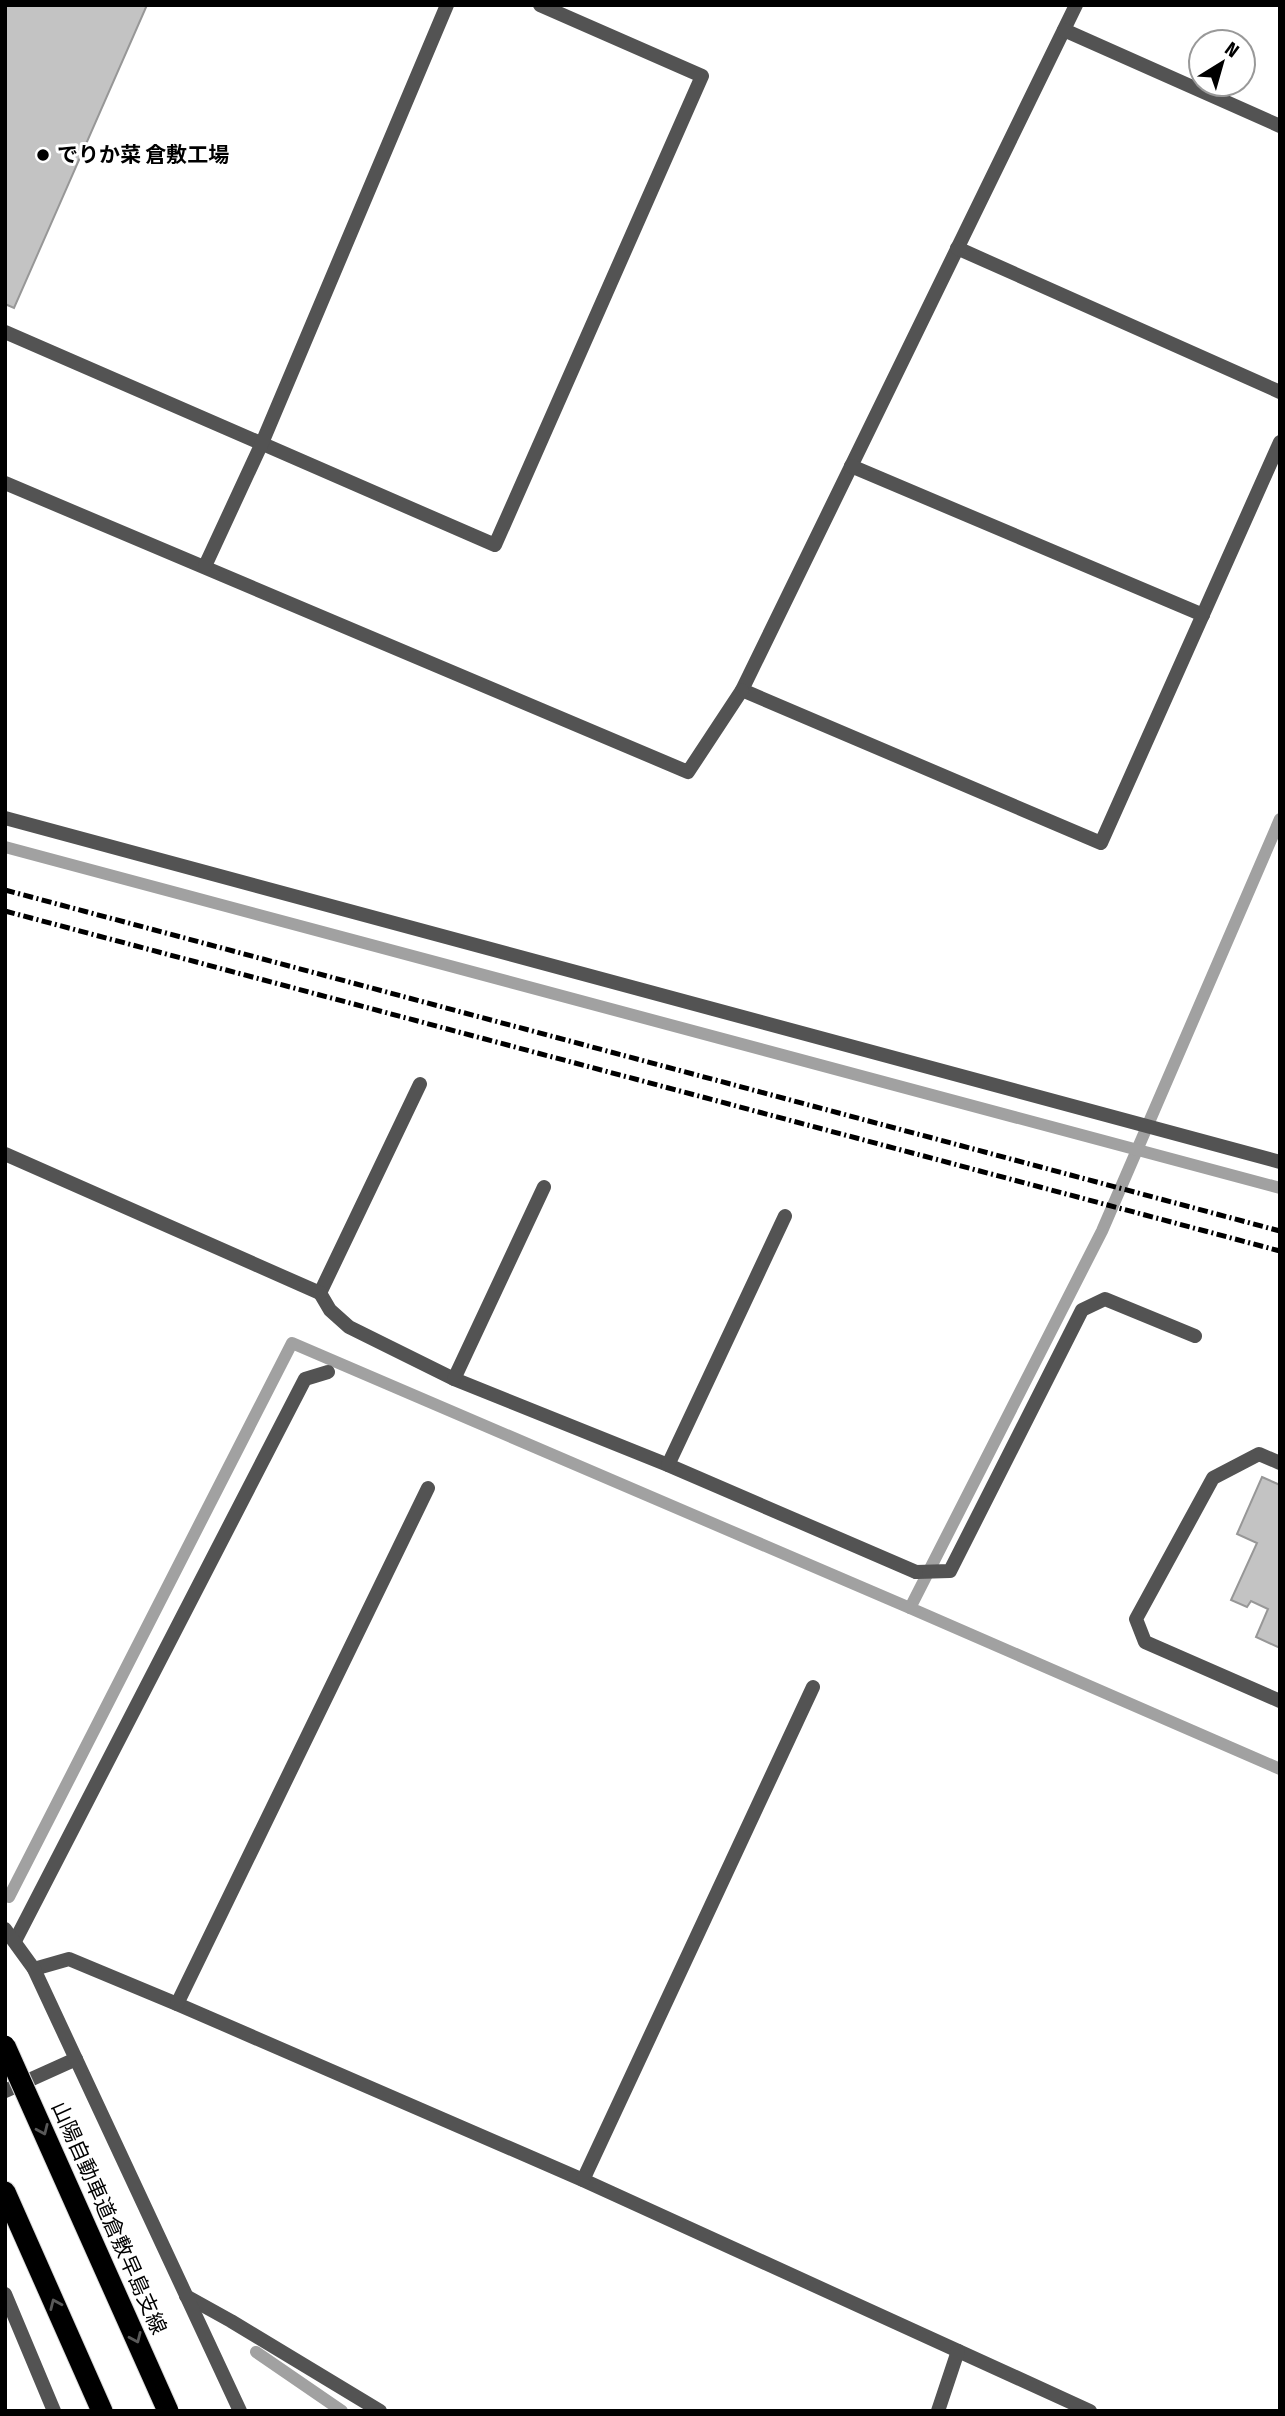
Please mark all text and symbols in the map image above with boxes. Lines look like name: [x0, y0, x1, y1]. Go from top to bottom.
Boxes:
north arrow: [1187, 28, 1257, 98]
text: N: [1220, 37, 1243, 62]
place label: でりか菜 倉敷工場: [57, 142, 229, 168]
marker: でりか菜 倉敷工場: [35, 147, 51, 163]
street label: 山陽自動車道倉敷早島支線: [46, 2098, 172, 2338]
one-way arrow: [35, 2123, 49, 2135]
one-way arrow: [49, 2298, 63, 2311]
one-way arrow: [128, 2331, 142, 2343]

